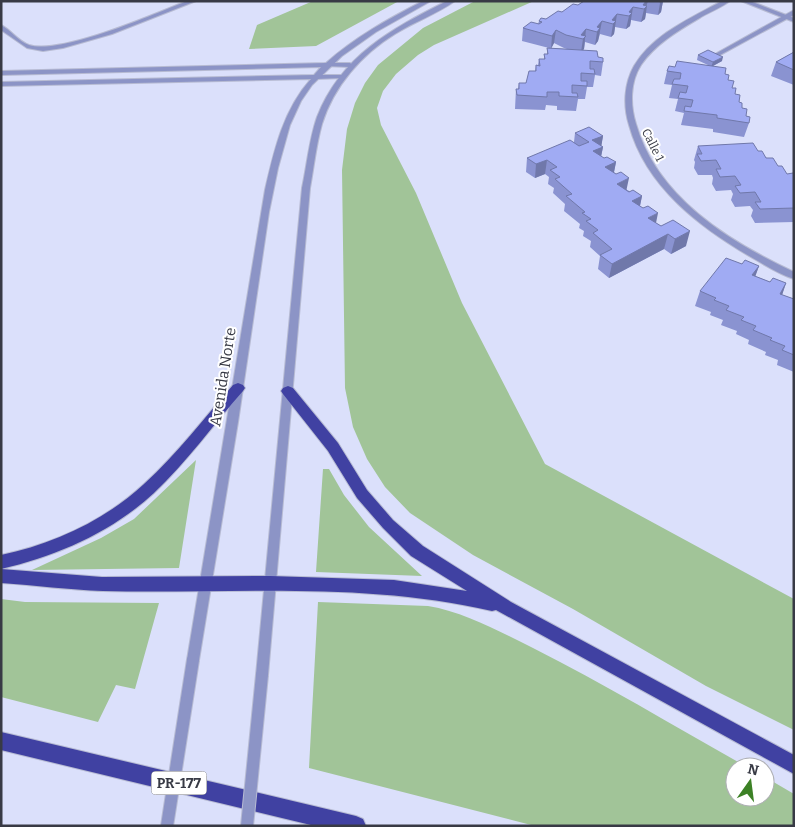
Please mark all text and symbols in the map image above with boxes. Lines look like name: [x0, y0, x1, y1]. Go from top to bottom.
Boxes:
street label: Calle 1: [639, 126, 667, 164]
street label: Avenida Norte: [206, 326, 240, 428]
north arrow: [725, 757, 775, 807]
text: N: [746, 760, 761, 779]
road number: PR-177: [152, 771, 206, 794]

